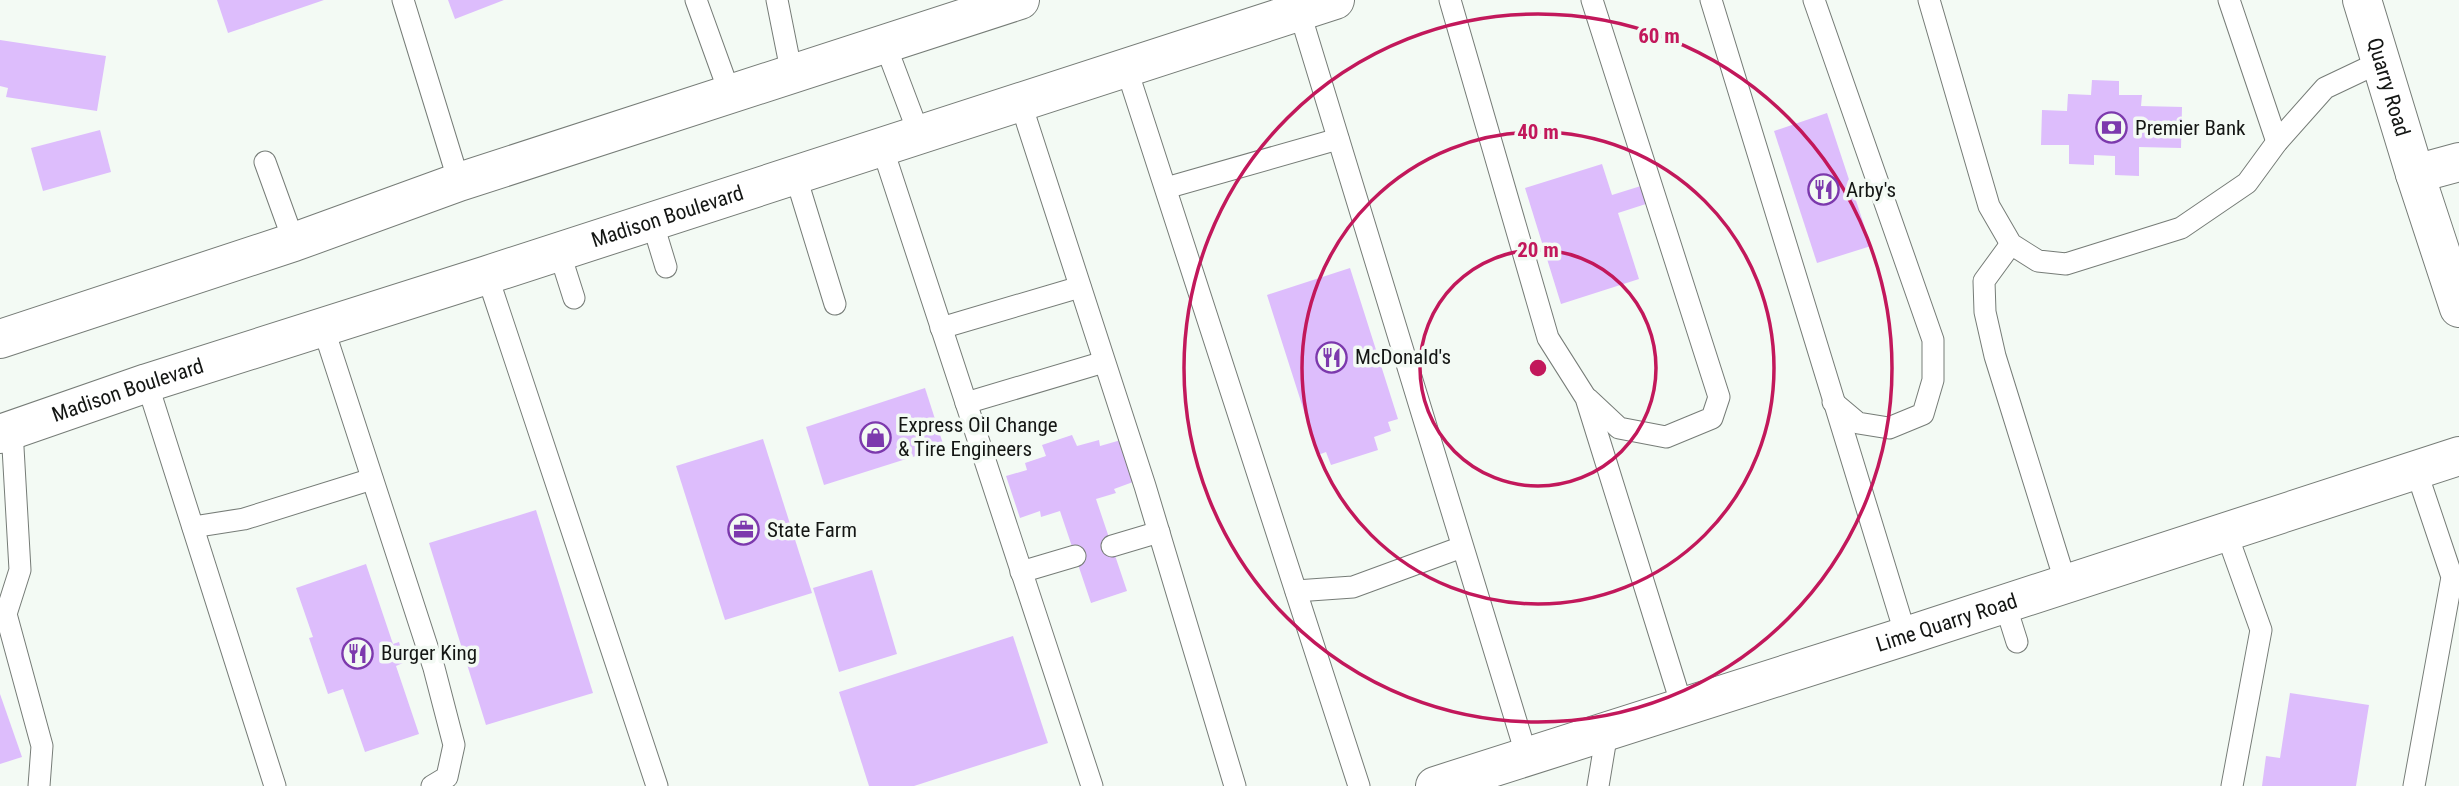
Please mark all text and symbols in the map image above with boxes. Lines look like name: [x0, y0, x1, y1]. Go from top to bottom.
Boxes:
text: 60 m: [1638, 24, 1680, 48]
street label: Quarry Road: [2362, 35, 2415, 139]
bank icon: Premier Bank: [2095, 111, 2129, 145]
place label: Premier Bank: [2135, 116, 2246, 140]
text: 40 m: [1517, 120, 1559, 144]
restaurant icon: Arby's: [1806, 173, 1840, 207]
place label: Arby's: [1846, 178, 1896, 202]
street label: Madison Boulevard: [588, 181, 747, 252]
text: 20 m: [1517, 238, 1559, 262]
restaurant icon: McDonald's: [1315, 340, 1349, 374]
place label: McDonald's: [1355, 345, 1451, 369]
street label: Madison Boulevard: [49, 354, 207, 427]
centre of rings: [1526, 356, 1550, 380]
place label: Express Oil Change & Tire Engineers: [898, 413, 1058, 461]
shop icon: Express Oil Change & Tire Engineers: [858, 420, 892, 454]
office icon: State Farm: [727, 513, 761, 547]
place label: State Farm: [767, 518, 857, 542]
street label: Lime Quarry Road: [1873, 589, 2020, 657]
restaurant icon: Burger King: [341, 636, 375, 670]
place label: Burger King: [381, 641, 477, 665]

